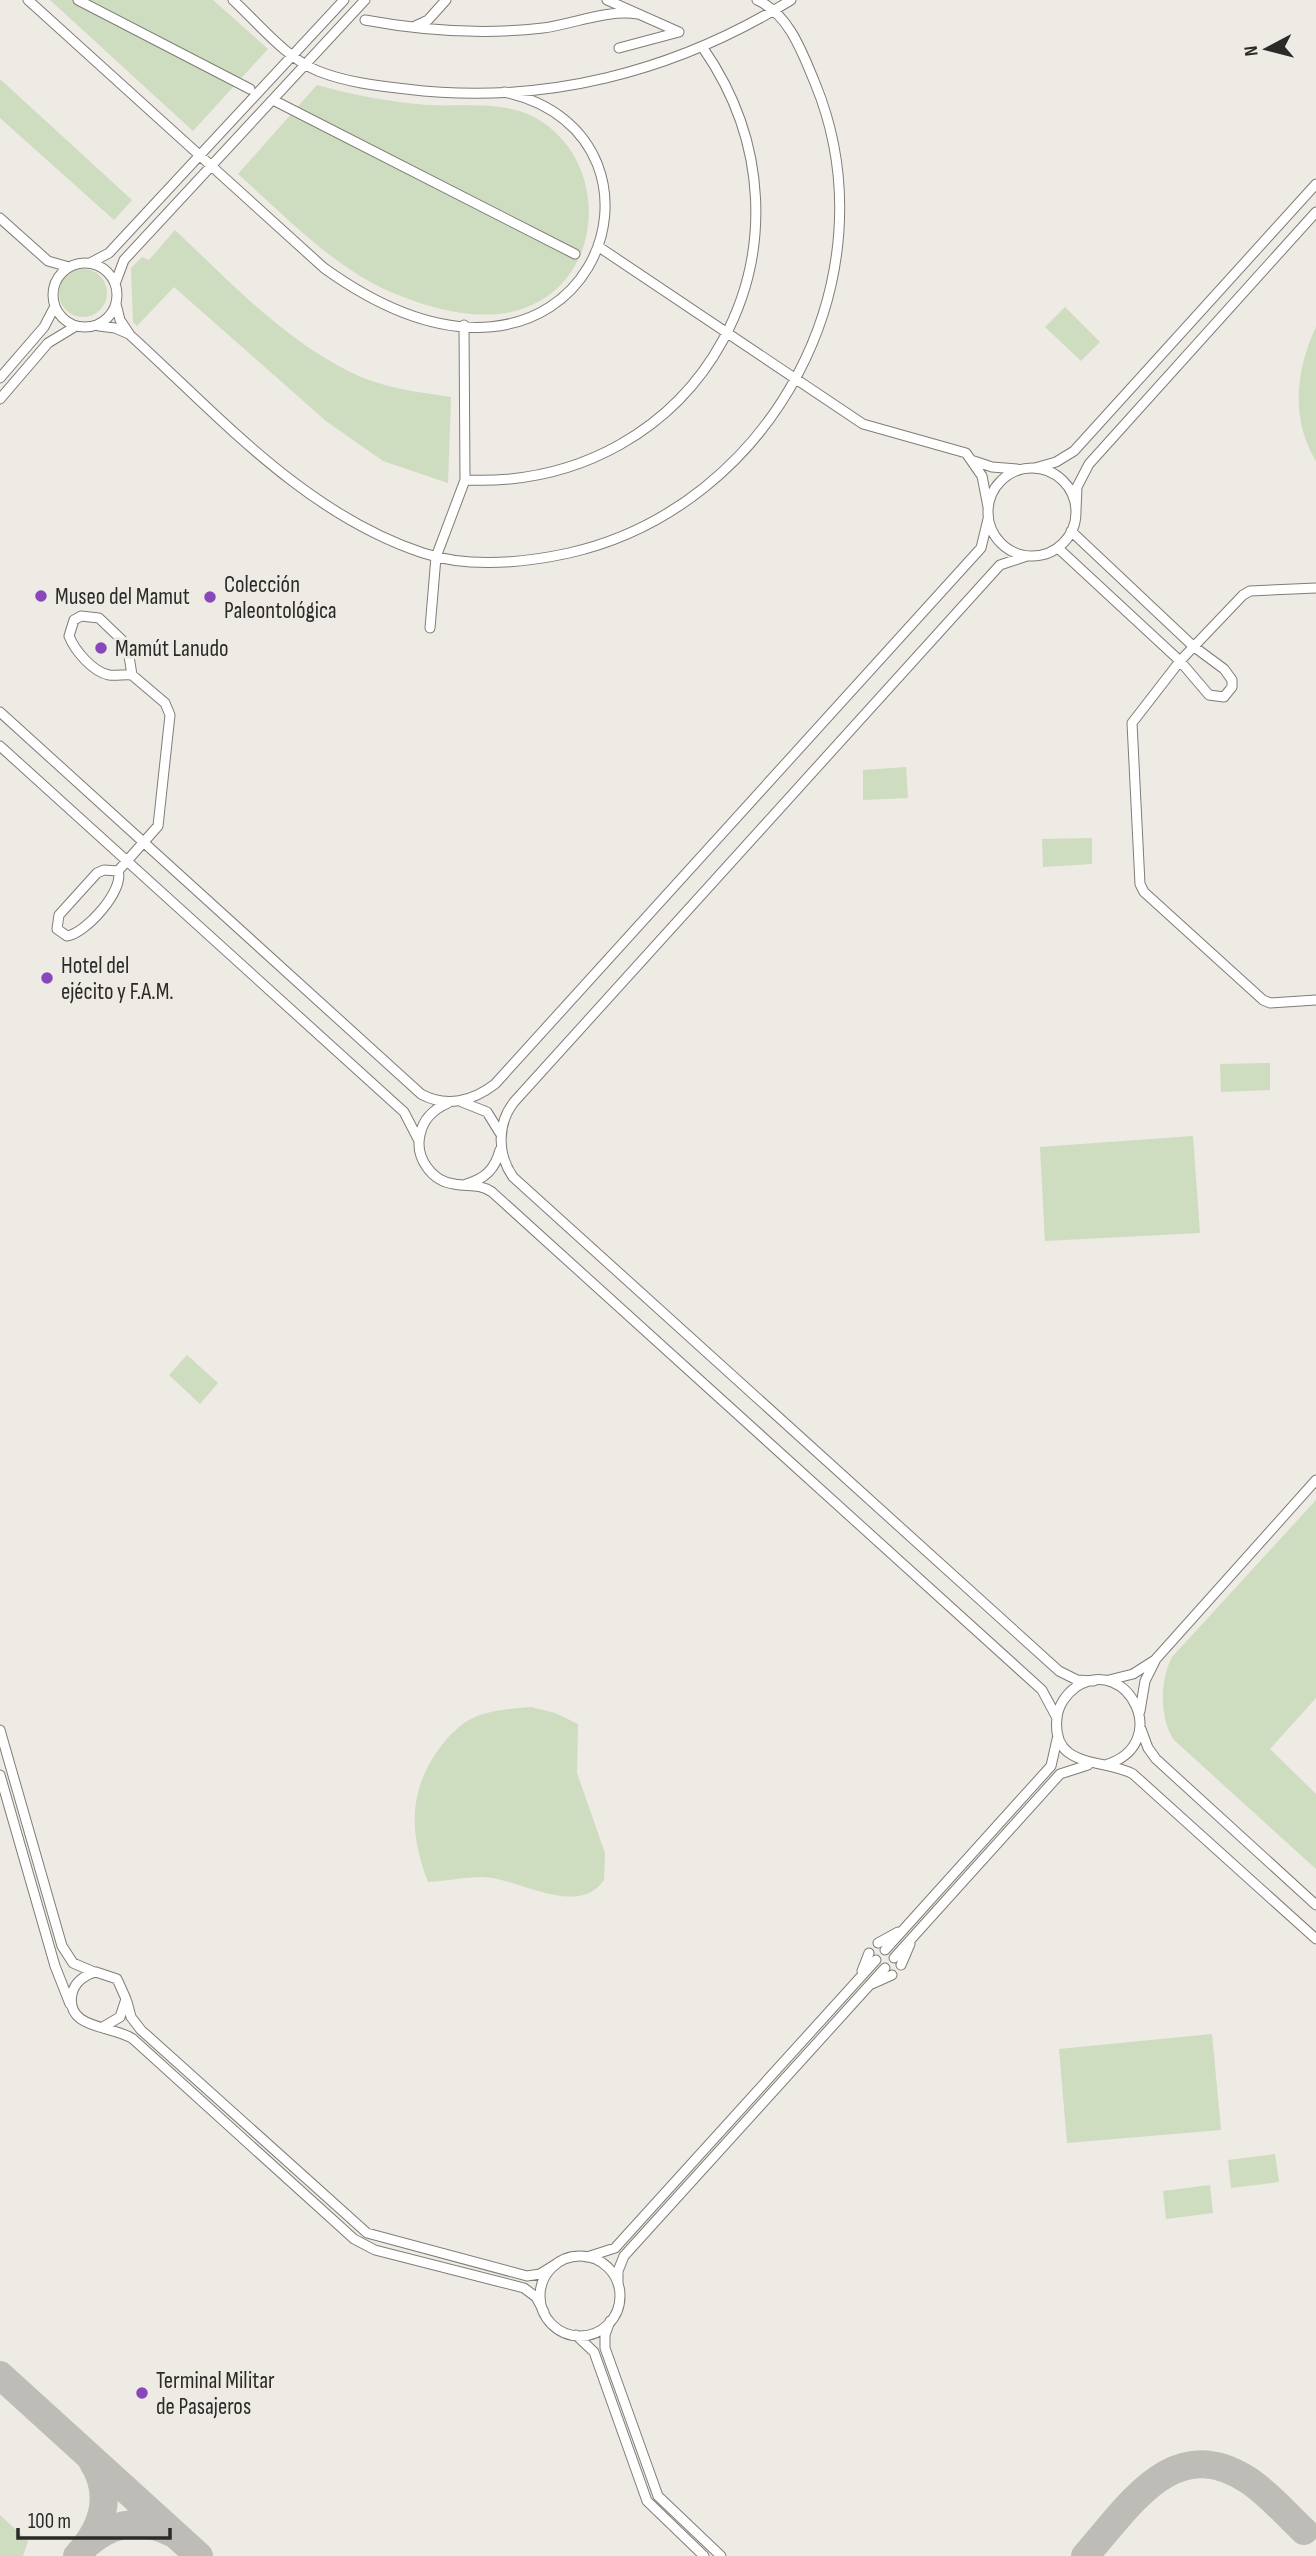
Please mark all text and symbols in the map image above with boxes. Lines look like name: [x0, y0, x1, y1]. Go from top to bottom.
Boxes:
north arrow: [1232, 14, 1302, 84]
text: N: [1240, 44, 1264, 57]
place label: Colección Paleontológica: [224, 571, 337, 625]
place label: Museo del Mamut: [55, 583, 190, 611]
marker: Museo del Mamut: [33, 588, 49, 604]
marker: Colección Paleontológica: [202, 589, 218, 605]
place label: Mamút Lanudo: [115, 635, 229, 663]
marker: Mamút Lanudo: [93, 640, 109, 656]
place label: Hotel del ejécito y F.A.M.: [61, 952, 174, 1006]
marker: Hotel del ejécito y F.A.M.: [39, 970, 55, 986]
place label: Terminal Militar de Pasajeros: [156, 2367, 275, 2421]
marker: Terminal Militar de Pasajeros: [134, 2385, 150, 2401]
scale bar: [18, 2496, 170, 2540]
text: 100 m: [28, 2509, 71, 2534]

